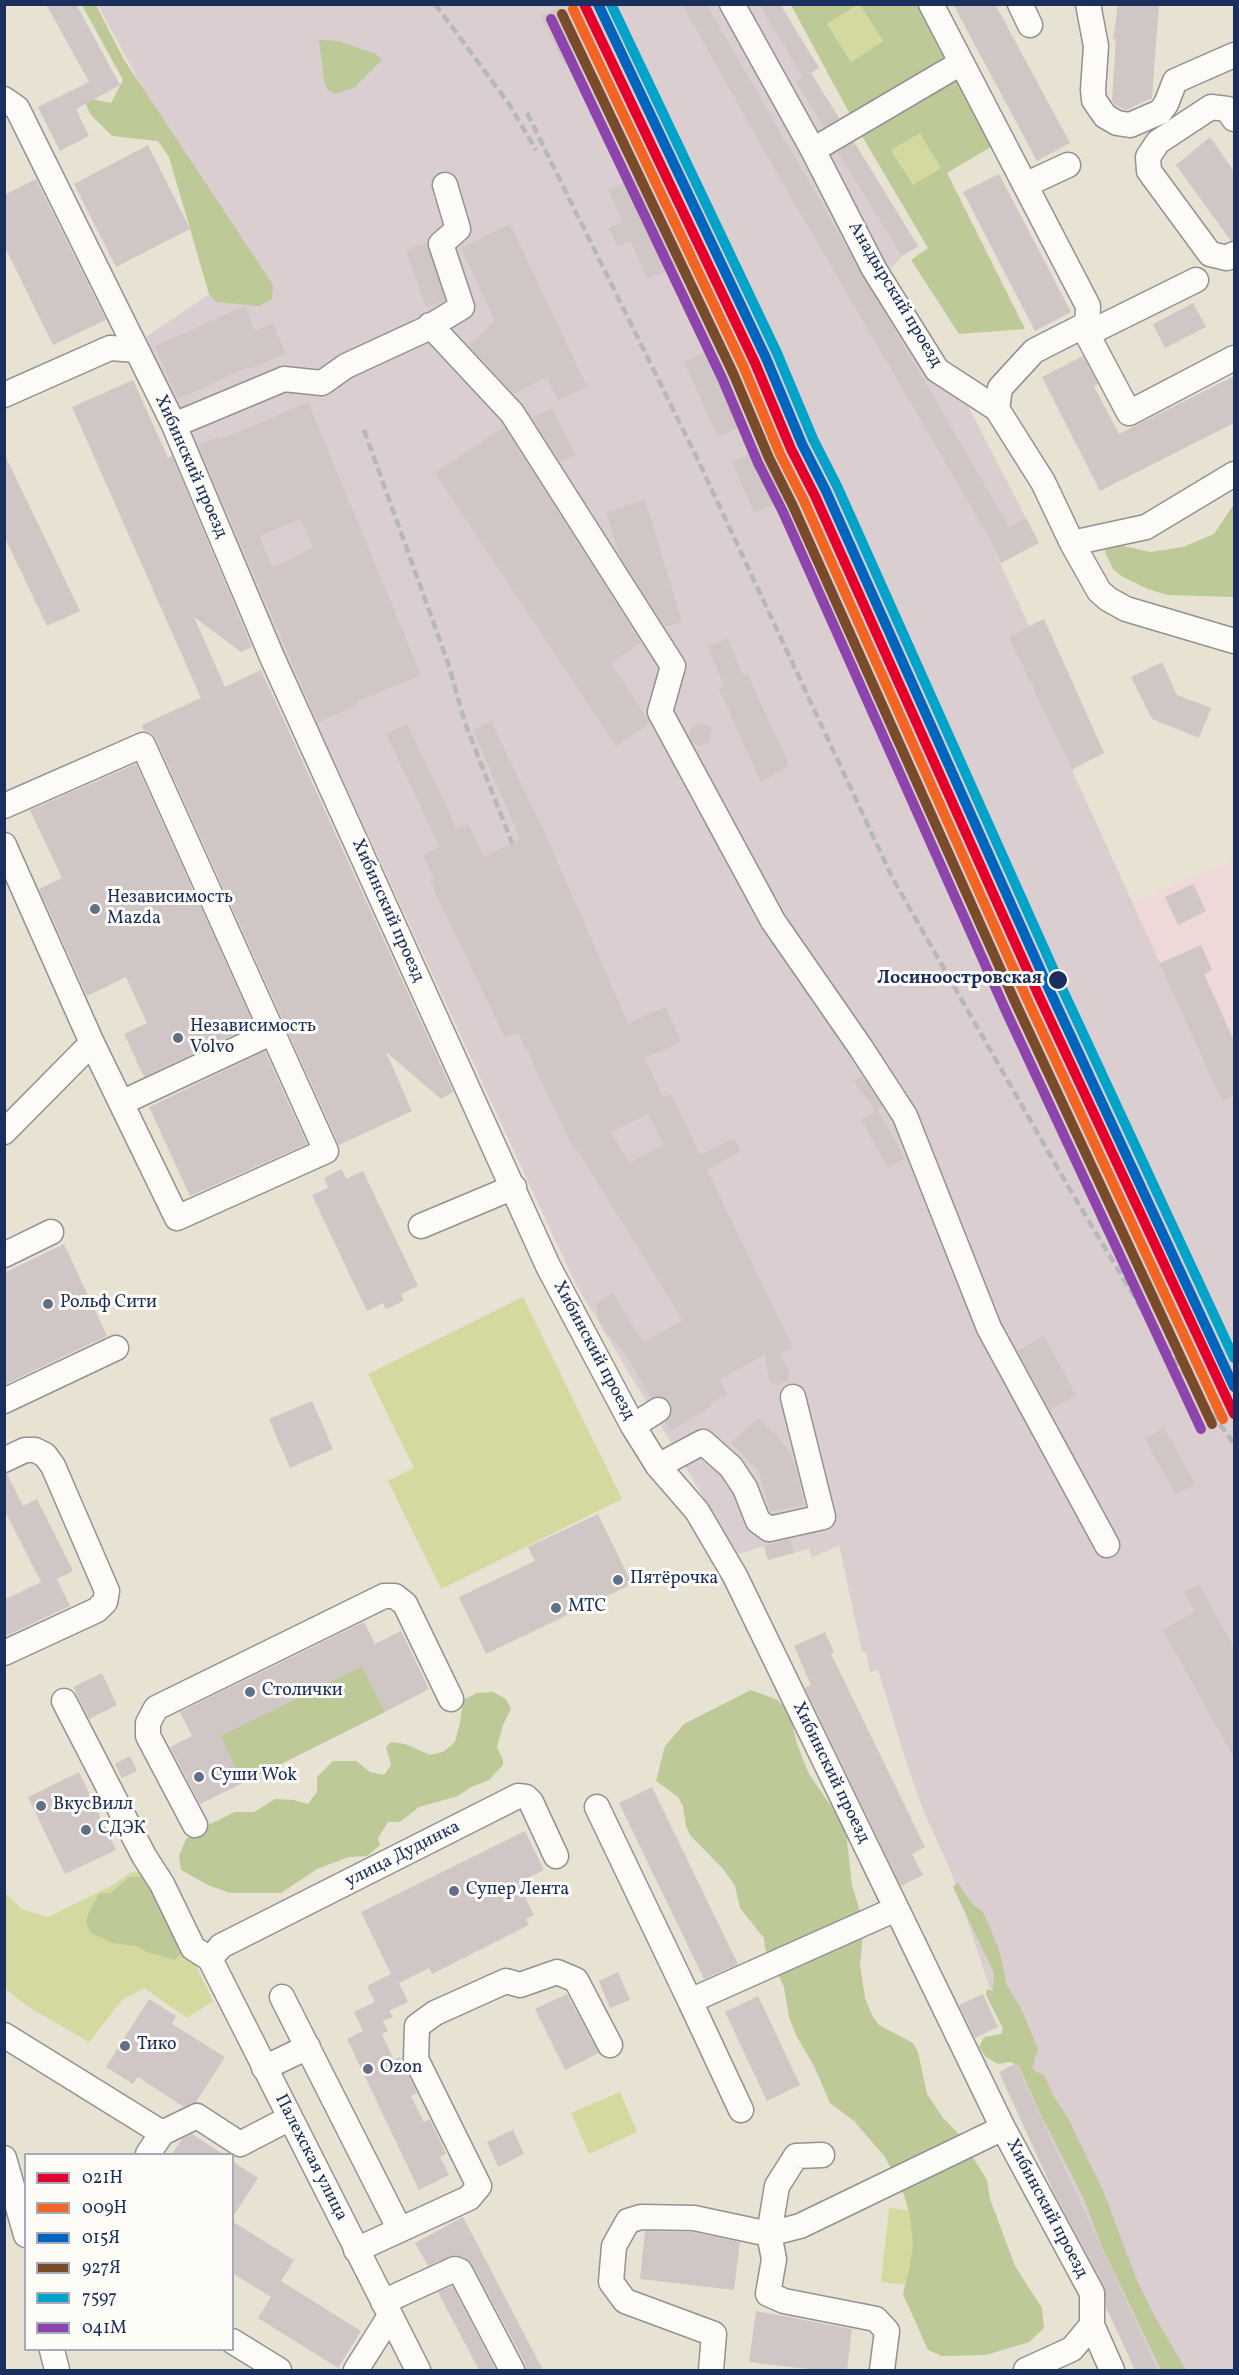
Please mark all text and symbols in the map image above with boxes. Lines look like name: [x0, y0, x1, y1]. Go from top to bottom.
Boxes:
street label: Анадырский проезд: [842, 218, 946, 372]
street label: Хибинский проезд: [149, 392, 231, 542]
street label: Хибинский проезд: [346, 836, 428, 986]
place label: Независимость Mazda: [107, 888, 233, 930]
marker: Независимость Mazda: [88, 902, 102, 916]
place label: Лосиноостровская: [877, 969, 1042, 991]
marker: Лосиноостровская: [1047, 969, 1069, 991]
place label: Независимость Volvo: [190, 1017, 316, 1060]
marker: Независимость Volvo: [171, 1031, 185, 1045]
street label: Хибинский проезд: [547, 1278, 639, 1424]
place label: Рольф Сити: [60, 1293, 157, 1315]
marker: Рольф Сити: [41, 1297, 55, 1311]
place label: Пятёрочка: [630, 1569, 718, 1591]
marker: Пятёрочка: [611, 1573, 625, 1587]
place label: МТС: [568, 1597, 606, 1619]
marker: МТС: [549, 1601, 563, 1615]
place label: Столички: [262, 1681, 343, 1703]
marker: Столички: [243, 1685, 257, 1699]
street label: Хибинский проезд: [786, 1699, 874, 1847]
place label: Суши Wok: [211, 1766, 297, 1788]
marker: Суши Wok: [192, 1770, 206, 1784]
place label: ВкусВилл: [53, 1795, 133, 1817]
marker: ВкусВилл: [34, 1799, 48, 1813]
street label: улица Дудинка: [342, 1817, 464, 1893]
place label: СДЭК: [98, 1819, 146, 1841]
marker: СДЭК: [79, 1823, 93, 1837]
place label: Супер Лента: [466, 1880, 569, 1902]
marker: Супер Лента: [447, 1884, 461, 1898]
place label: Тико: [137, 2035, 177, 2057]
marker: Тико: [118, 2039, 132, 2053]
place label: Ozon: [380, 2058, 422, 2080]
marker: Ozon: [361, 2062, 375, 2076]
street label: Палехская улица: [269, 2091, 351, 2225]
street label: Хибинский проезд: [1000, 2136, 1092, 2282]
legend: [24, 2153, 234, 2351]
text: 021Н: [82, 2166, 123, 2191]
text: 009Н: [82, 2196, 127, 2221]
text: 015Я: [82, 2226, 120, 2251]
text: 927Я: [82, 2256, 121, 2281]
text: 7597: [82, 2286, 117, 2311]
text: 041М: [82, 2316, 127, 2341]

